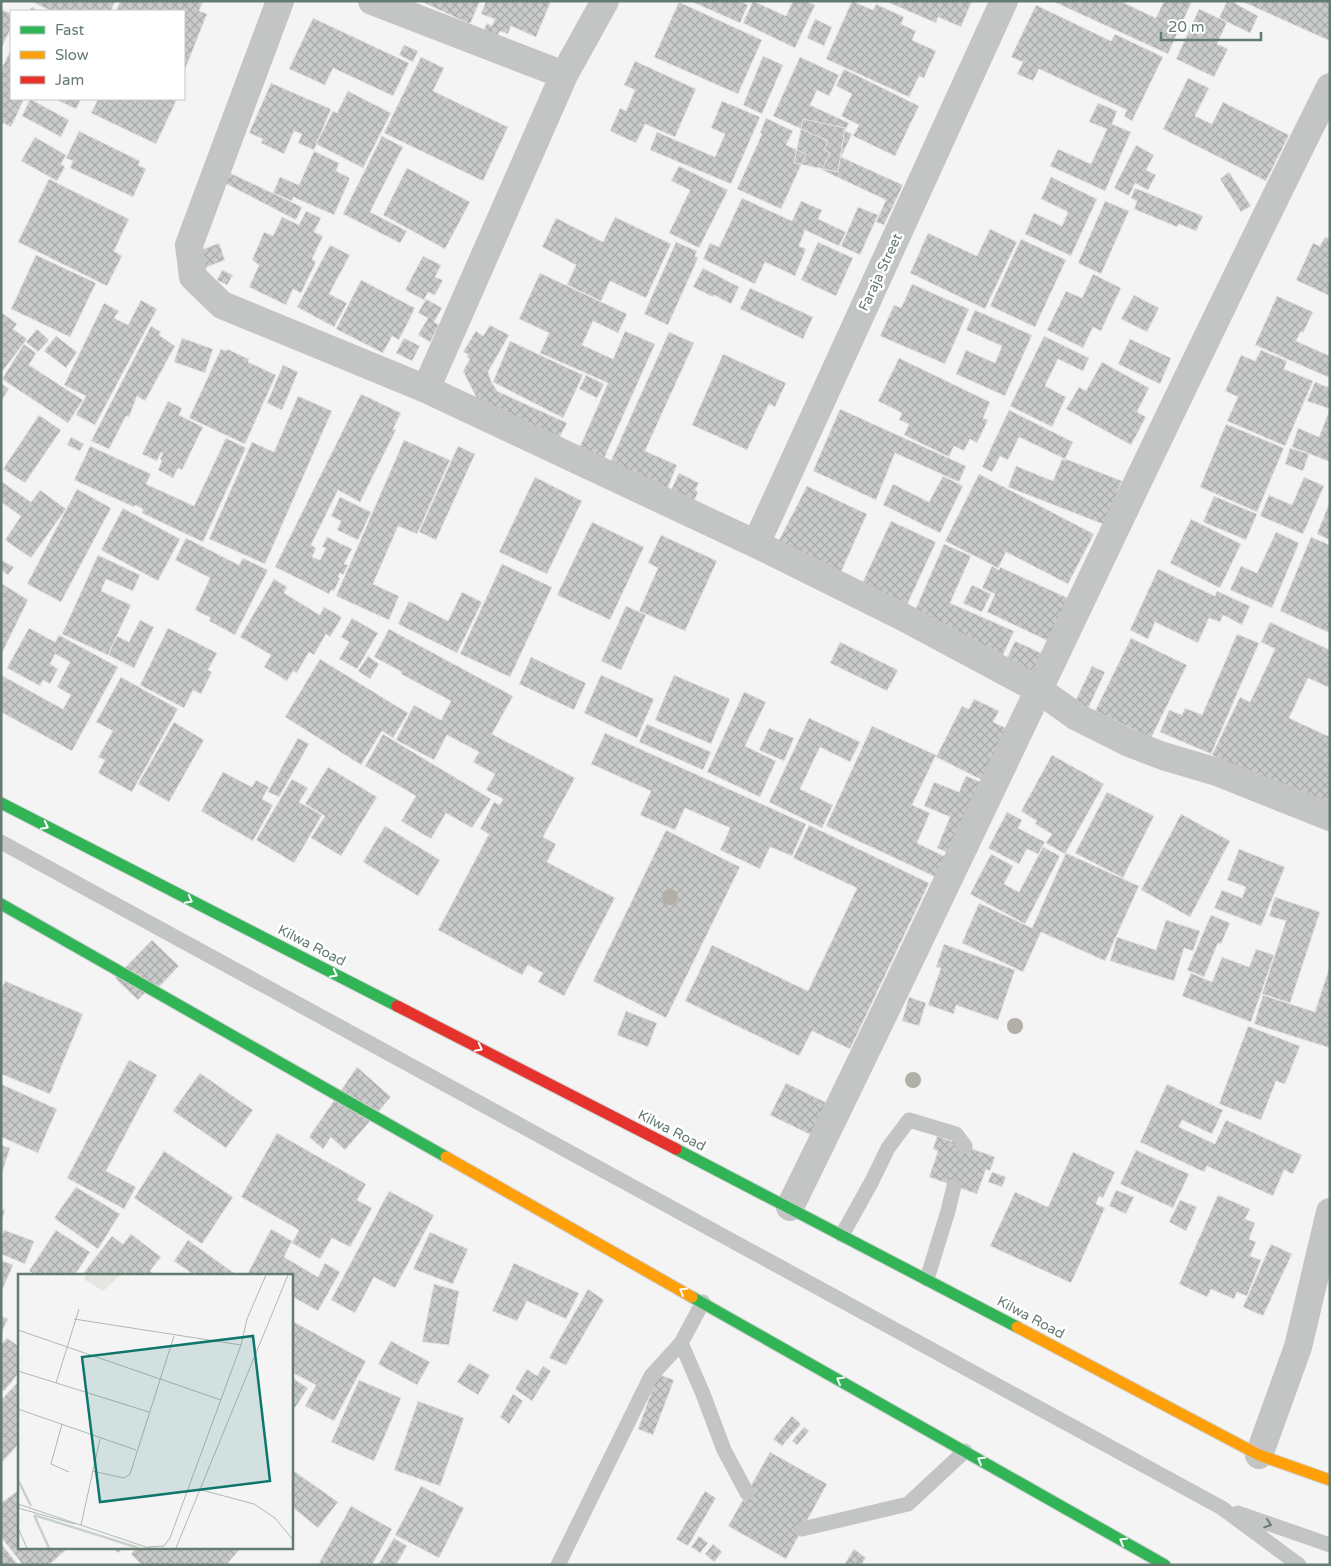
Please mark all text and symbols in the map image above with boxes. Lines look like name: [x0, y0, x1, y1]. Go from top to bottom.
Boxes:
legend: [10, 10, 185, 100]
scale bar: [1161, 10, 1261, 42]
text: 20 m: [1168, 18, 1205, 36]
text: Fast: [55, 21, 85, 39]
text: Slow: [55, 46, 89, 64]
text: Jam: [55, 71, 84, 89]
street label: Faraja Street: [855, 230, 906, 314]
one-way arrow: [39, 820, 48, 830]
one-way arrow: [184, 894, 193, 904]
street label: Kilwa Road: [275, 921, 349, 970]
one-way arrow: [329, 968, 338, 978]
one-way arrow: [473, 1042, 482, 1052]
street label: Kilwa Road: [635, 1106, 709, 1155]
inset map: [18, 1274, 292, 1548]
one-way arrow: [680, 1288, 689, 1298]
street label: Kilwa Road: [994, 1293, 1067, 1342]
one-way arrow: [836, 1376, 845, 1386]
one-way arrow: [978, 1457, 987, 1467]
one-way arrow: [1264, 1518, 1272, 1528]
one-way arrow: [1119, 1537, 1128, 1547]

